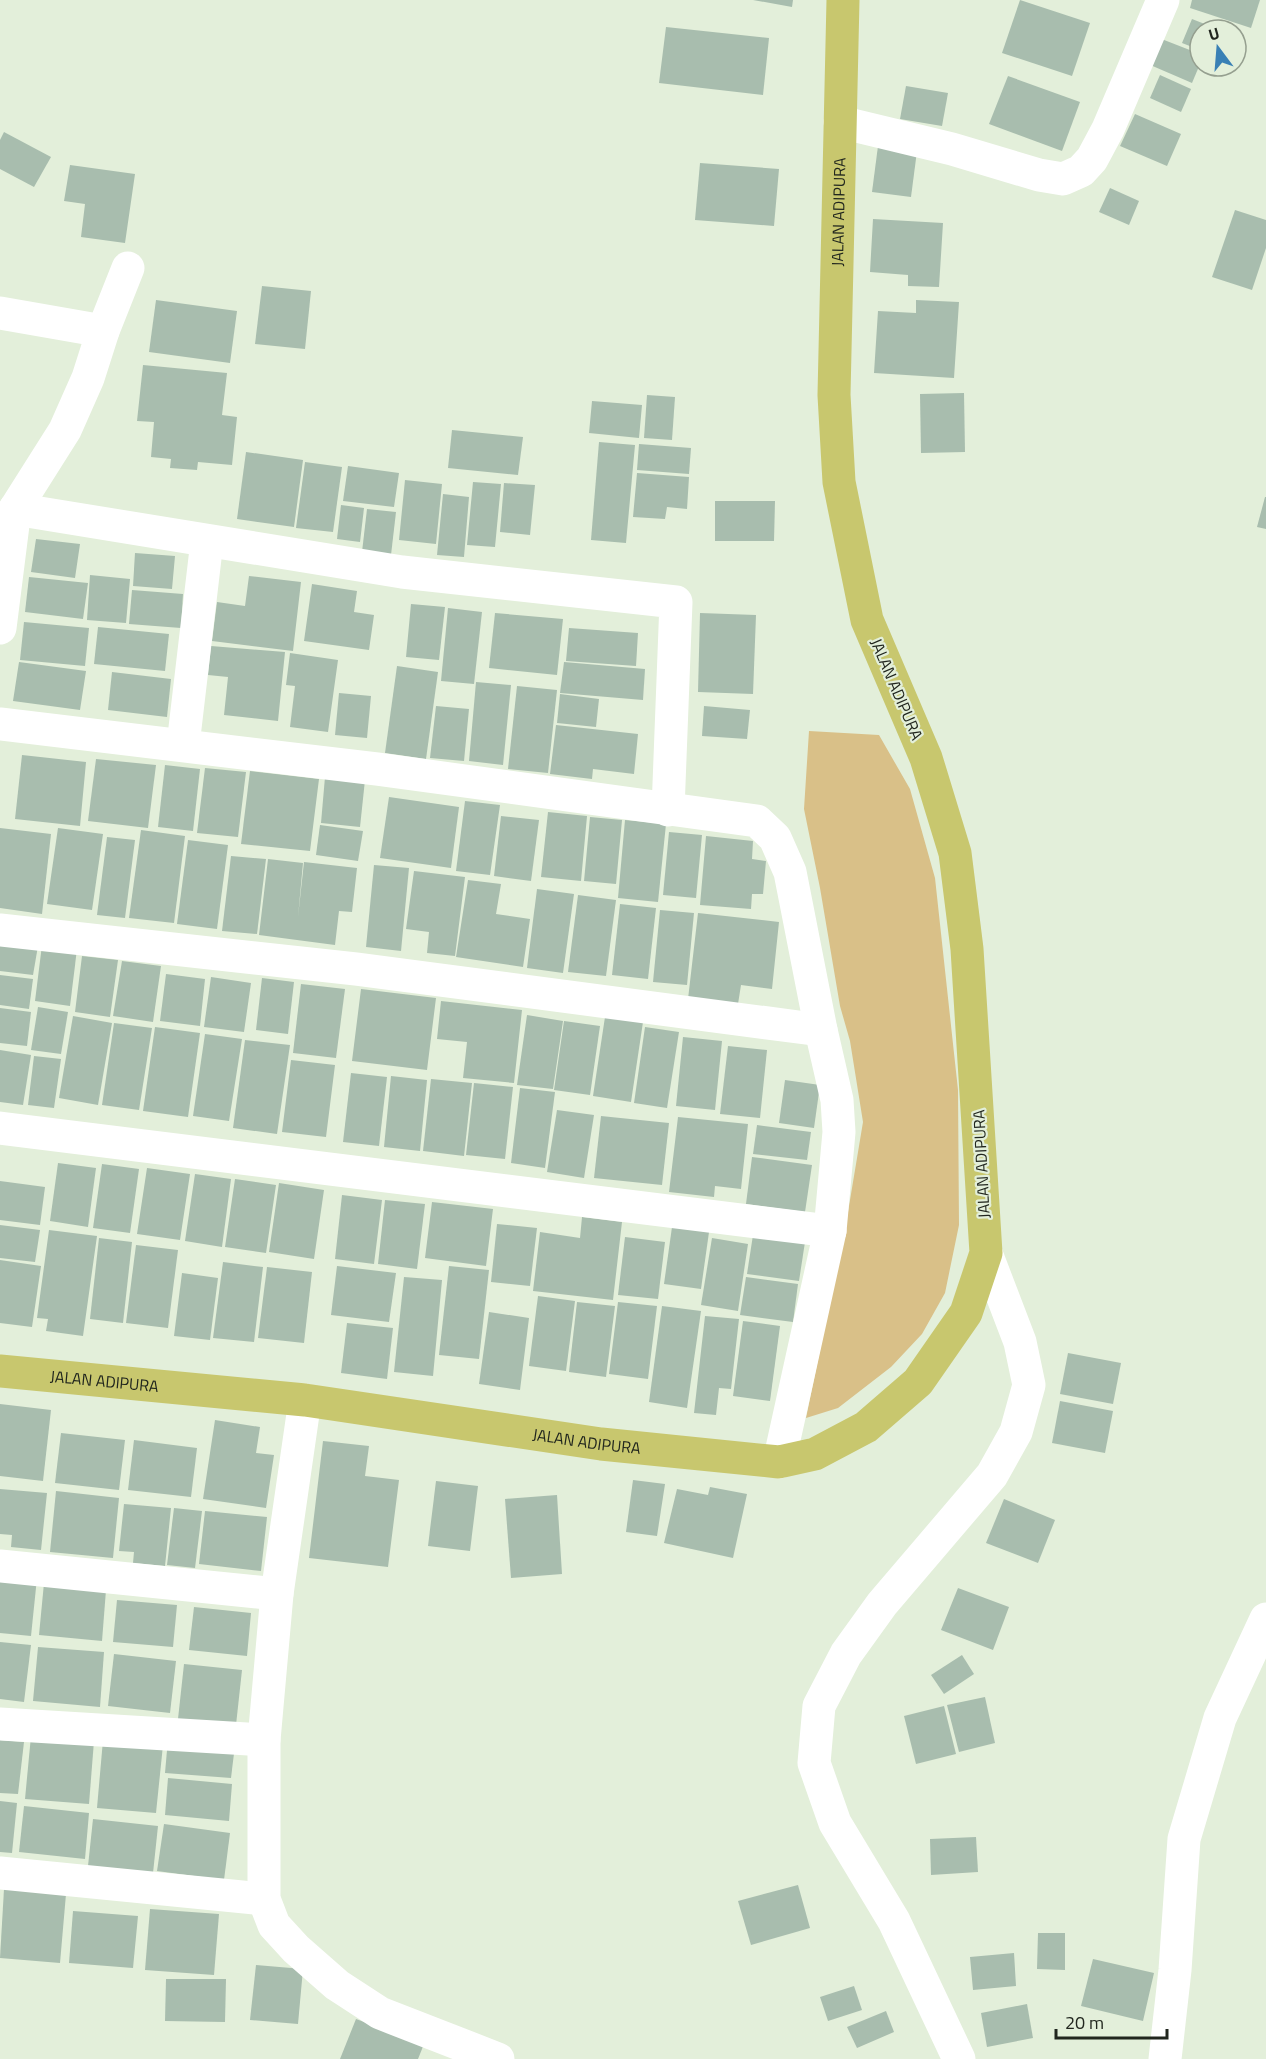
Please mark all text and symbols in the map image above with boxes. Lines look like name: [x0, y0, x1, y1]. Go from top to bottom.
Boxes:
north arrow: [1188, 18, 1248, 78]
text: U: [1206, 21, 1222, 47]
street label: JALAN ADIPURA: [825, 157, 851, 267]
street label: JALAN ADIPURA: [865, 634, 929, 744]
street label: JALAN ADIPURA: [966, 1109, 996, 1219]
street label: JALAN ADIPURA: [49, 1364, 160, 1398]
street label: JALAN ADIPURA: [531, 1422, 642, 1460]
scale bar: [1056, 2002, 1167, 2040]
text: 20 m: [1065, 2009, 1104, 2036]

